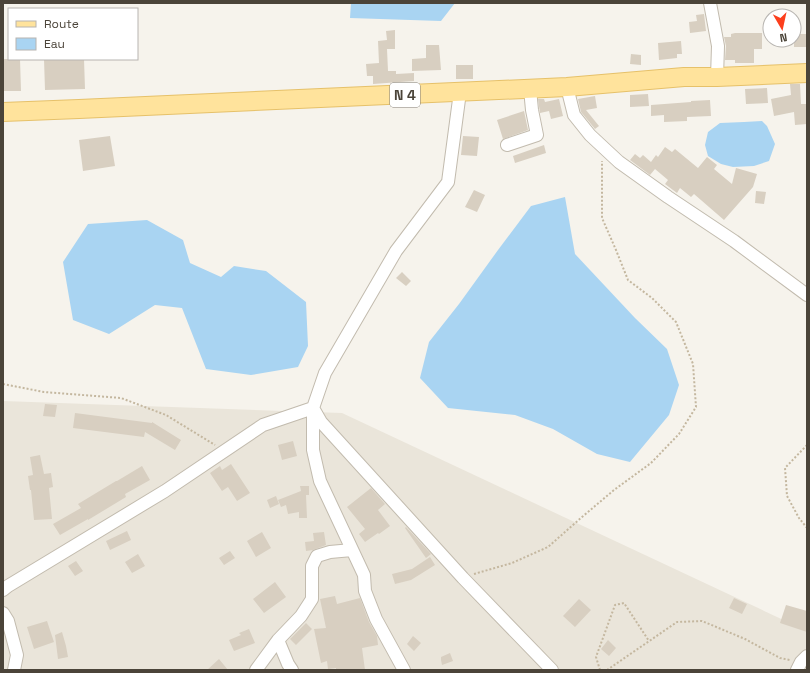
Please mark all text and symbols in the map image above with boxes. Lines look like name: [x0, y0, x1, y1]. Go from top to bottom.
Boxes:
legend: [8, 8, 138, 60]
north arrow: [762, 8, 802, 48]
text: Route: [44, 16, 79, 32]
text: N: [779, 30, 788, 45]
text: Eau: [44, 36, 65, 52]
road number: N 4: [390, 83, 420, 107]

